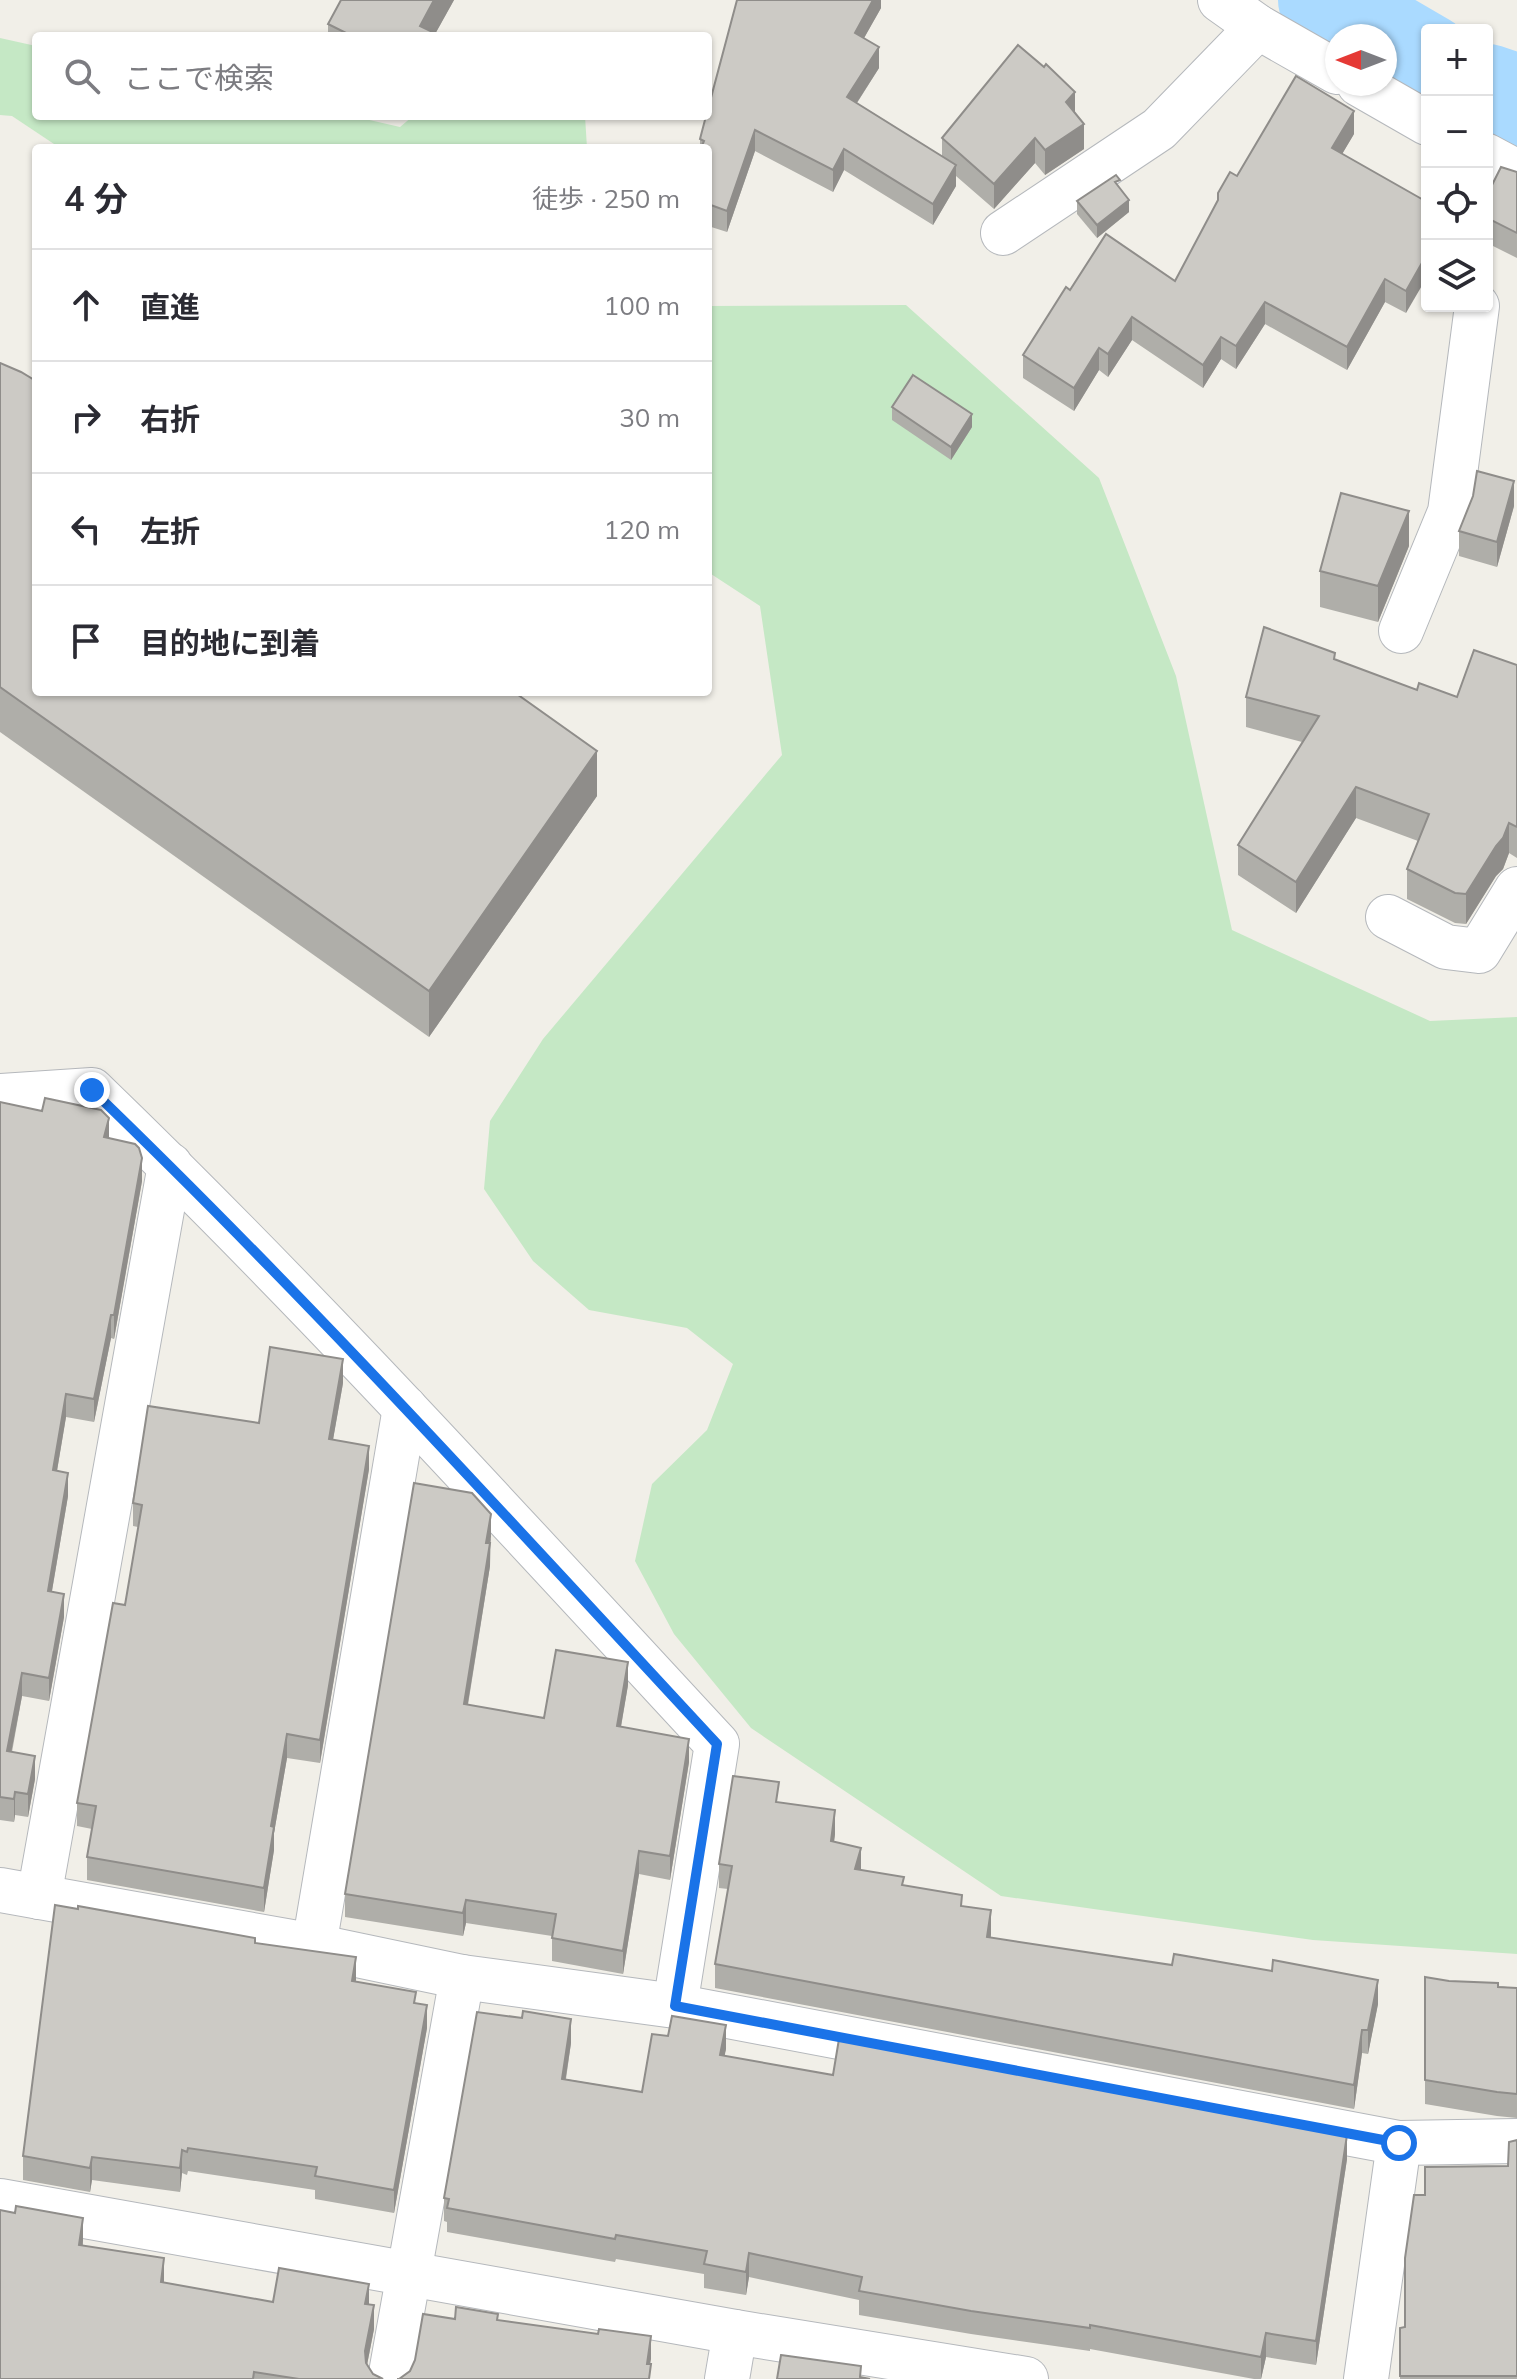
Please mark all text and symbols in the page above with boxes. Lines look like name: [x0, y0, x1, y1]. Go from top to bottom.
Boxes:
north arrow: [1325, 24, 1397, 96]
map controls: [1421, 24, 1493, 312]
button: +: [1421, 24, 1493, 96]
search box: [32, 32, 712, 120]
icon: search: [60, 54, 104, 98]
text: ここで検索: [124, 59, 274, 97]
button: −: [1421, 96, 1493, 168]
button: locate: [1421, 168, 1493, 240]
text: 4 分: [64, 177, 128, 220]
text: 徒歩 · 250 m: [532, 182, 680, 215]
button: layers: [1421, 240, 1493, 312]
icon: ahead: [64, 283, 108, 327]
text: 直進: [140, 288, 200, 326]
text: 100 m: [604, 289, 680, 322]
icon: right: [64, 395, 108, 439]
text: 右折: [140, 400, 200, 438]
text: 30 m: [619, 401, 680, 434]
icon: left: [64, 507, 108, 551]
text: 左折: [140, 512, 200, 550]
text: 120 m: [604, 513, 680, 546]
icon: arrive: [64, 619, 108, 663]
text: 目的地に到着: [140, 624, 320, 662]
route end: [74, 1072, 110, 1108]
route start: [1381, 2125, 1417, 2161]

